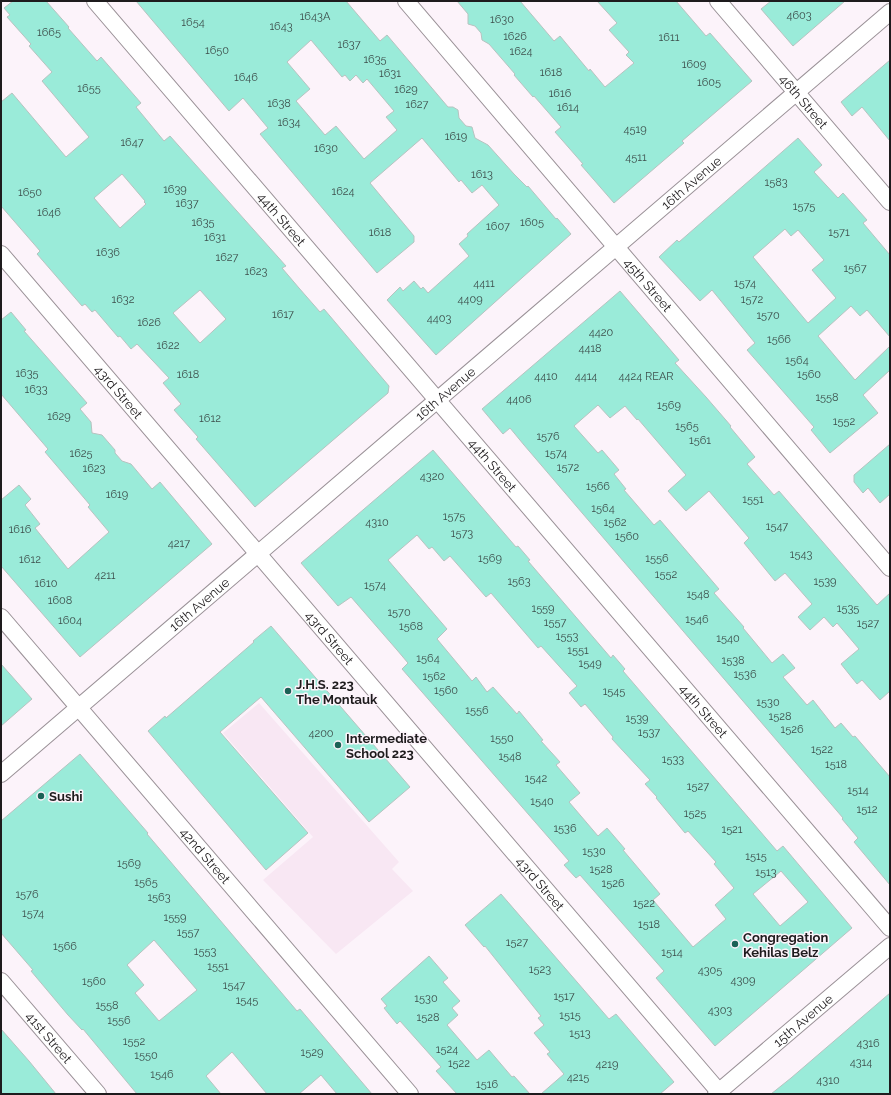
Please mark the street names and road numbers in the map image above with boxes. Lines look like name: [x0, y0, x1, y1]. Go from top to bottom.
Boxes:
street label: 46th Street: [776, 72, 831, 132]
street label: 16th Avenue: [659, 153, 725, 213]
street label: 44th Street: [254, 189, 309, 249]
street label: 45th Street: [621, 255, 675, 315]
street label: 43rd Street: [91, 362, 146, 422]
street label: 16th Avenue: [413, 364, 479, 423]
street label: 44th Street: [465, 435, 520, 495]
street label: 16th Avenue: [167, 575, 233, 634]
street label: 43rd Street: [302, 608, 357, 668]
street label: 44th Street: [676, 681, 731, 741]
street label: 42nd Street: [177, 825, 234, 887]
street label: 43rd Street: [513, 854, 568, 914]
street label: 15th Avenue: [770, 991, 836, 1050]
street label: 41st Street: [23, 1009, 75, 1067]

